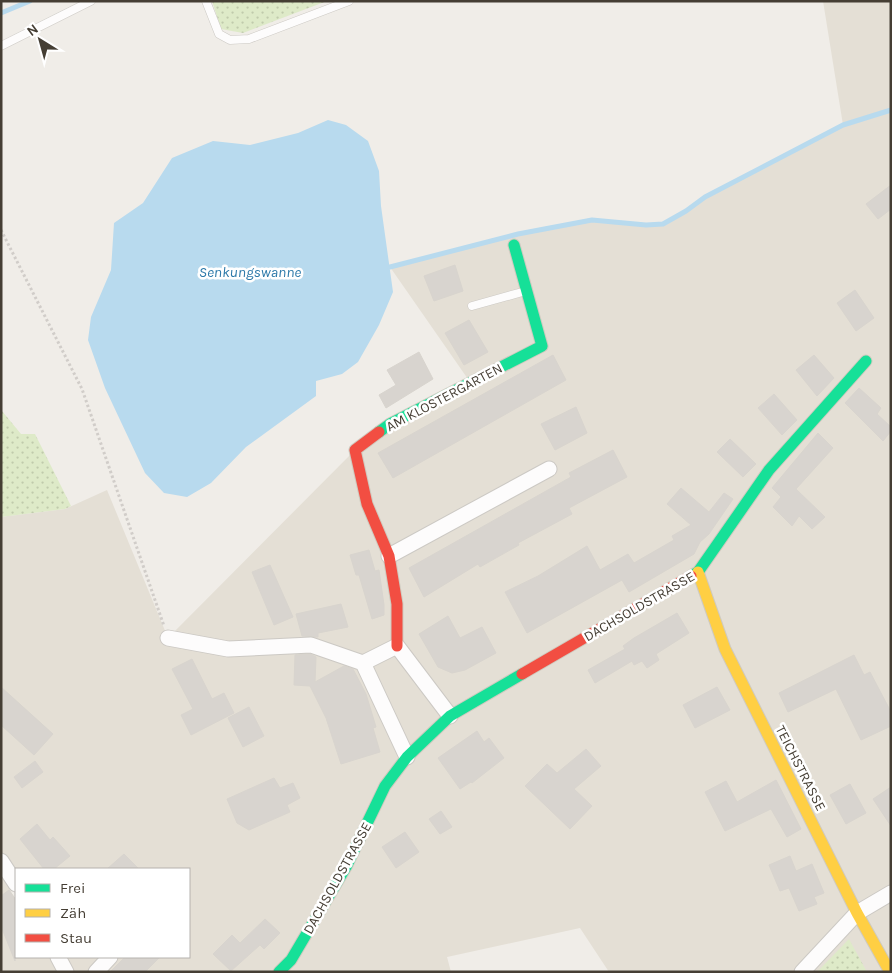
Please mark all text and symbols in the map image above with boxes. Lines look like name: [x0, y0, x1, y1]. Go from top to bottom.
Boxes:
north arrow: [15, 15, 65, 65]
text: N: [23, 20, 42, 40]
water label: Senkungswanne: [199, 263, 301, 281]
street label: AM KLOSTERGARTEN: [383, 360, 505, 435]
street label: DACHSOLDSTRASSE: [581, 568, 698, 645]
street label: TEICHSTRASSE: [772, 723, 829, 814]
street label: DACHSOLDSTRASSE: [300, 819, 375, 937]
legend: [15, 868, 190, 958]
text: Frei: [60, 879, 85, 897]
text: Zäh: [60, 904, 86, 922]
text: Stau: [60, 929, 92, 947]

